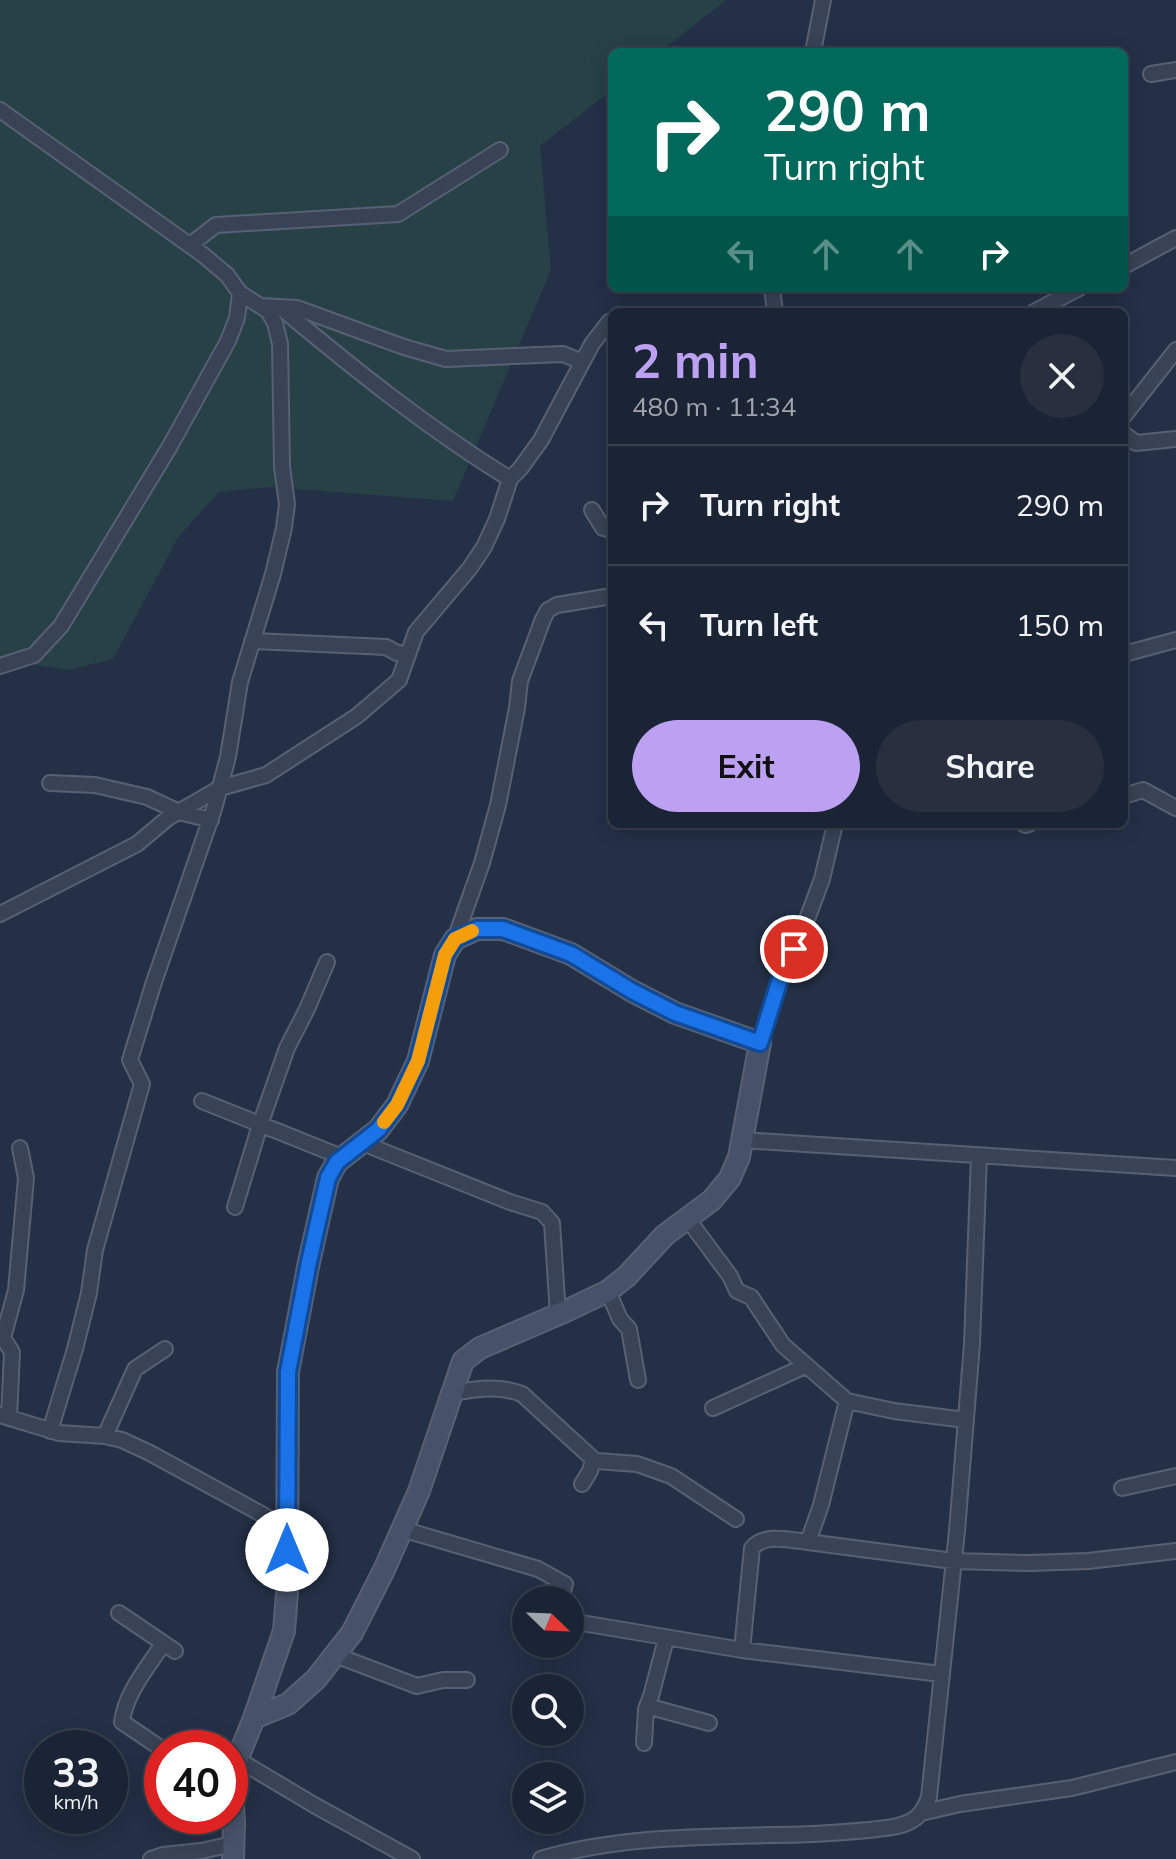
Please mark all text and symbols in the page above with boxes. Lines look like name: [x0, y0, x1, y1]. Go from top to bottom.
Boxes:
text: 290 m: [764, 75, 931, 145]
icon: right: [632, 80, 736, 184]
text: Turn right: [764, 144, 925, 189]
icon: left: [720, 232, 764, 276]
icon: ahead: [804, 232, 848, 276]
icon: ahead: [888, 232, 932, 276]
icon: right: [972, 232, 1016, 276]
text: 2 min: [632, 330, 759, 390]
button: close: [1020, 334, 1104, 418]
text: 480 m · 11:34: [632, 390, 796, 423]
icon: right: [632, 483, 676, 527]
text: Turn right: [700, 486, 840, 524]
text: 290 m: [1016, 486, 1104, 524]
icon: left: [632, 603, 676, 647]
text: Turn left: [700, 606, 818, 644]
text: 150 m: [1016, 606, 1104, 644]
button: Exit: [632, 720, 860, 812]
button: Share: [876, 720, 1104, 812]
pin: [760, 915, 828, 983]
icon: arrive: [772, 927, 816, 971]
position arrow: [245, 1508, 329, 1592]
north arrow: [512, 1586, 584, 1658]
map controls: [512, 1586, 584, 1834]
button: search: [512, 1674, 584, 1746]
speed limit sign: 40: [144, 1730, 248, 1834]
text: 33: [52, 1747, 100, 1797]
button: layers: [512, 1762, 584, 1834]
text: km/h: [53, 1789, 99, 1814]

